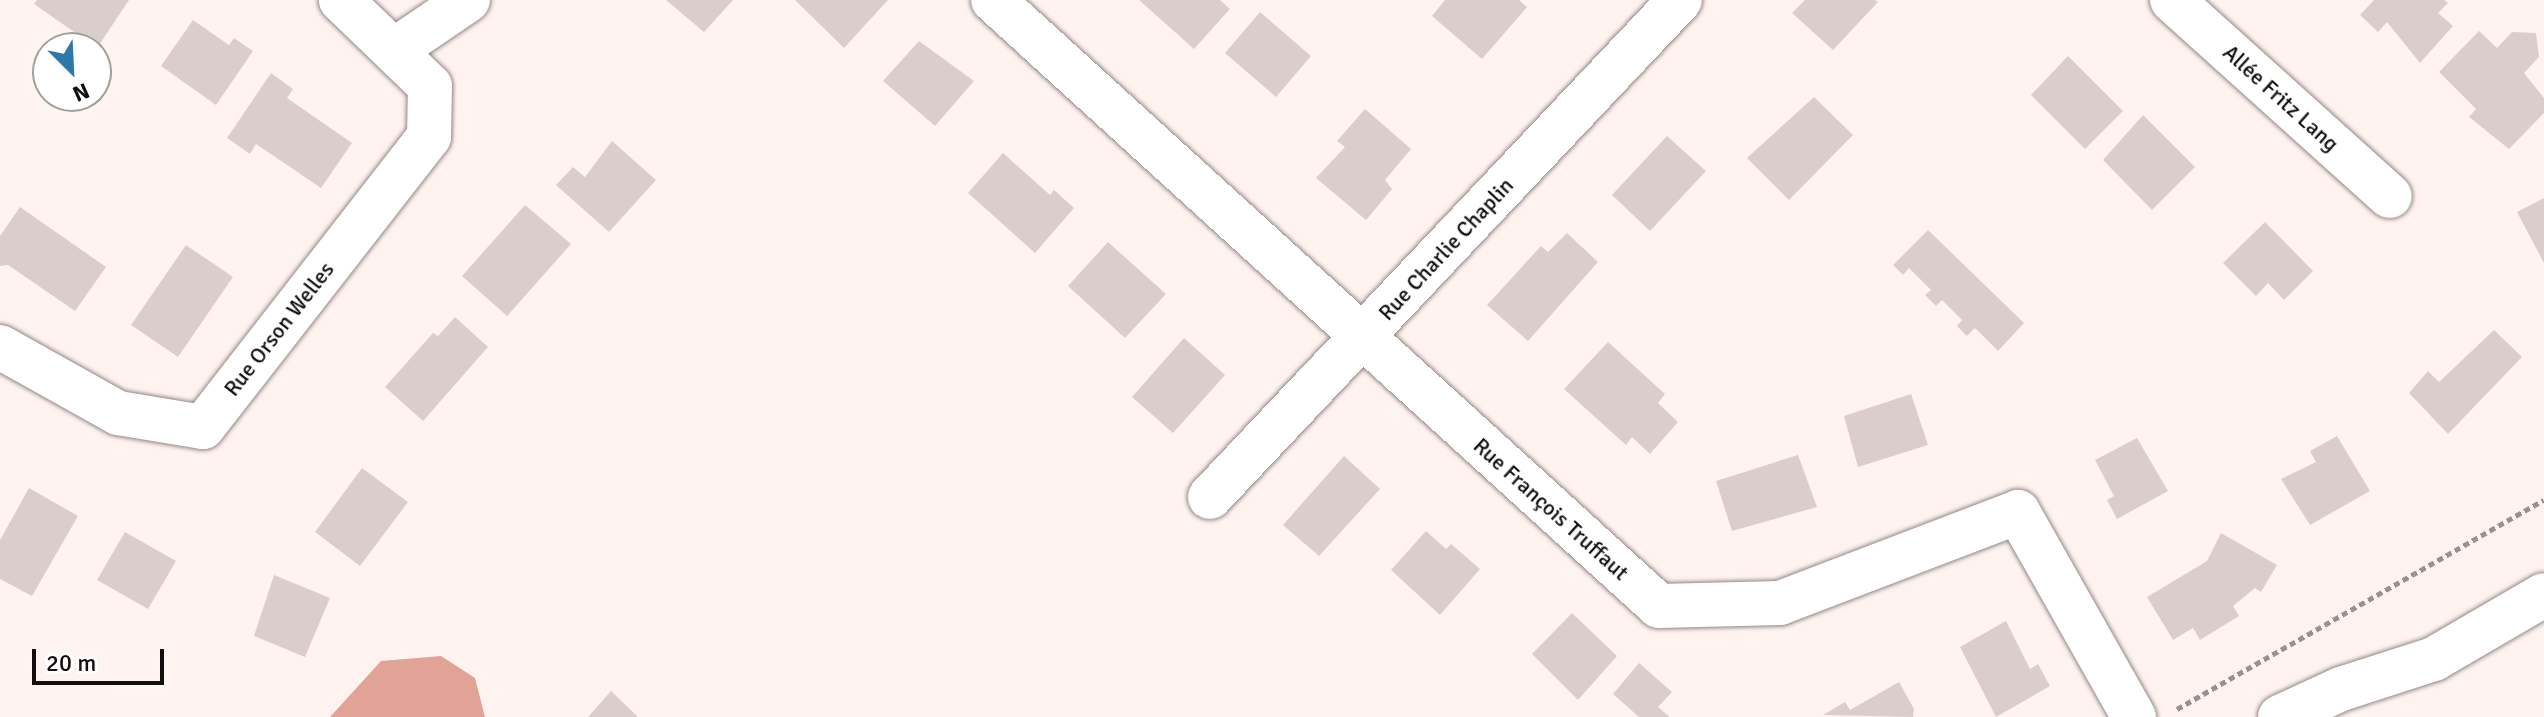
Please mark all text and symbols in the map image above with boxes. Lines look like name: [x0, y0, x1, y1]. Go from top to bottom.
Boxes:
north arrow: [32, 32, 112, 112]
street label: Allée Fritz Lang: [2218, 39, 2344, 157]
text: N: [69, 77, 94, 108]
street label: Rue Charlie Chaplin: [1373, 172, 1519, 326]
street label: Rue Orson Welles: [218, 257, 340, 401]
street label: Rue François Truffaut: [1468, 432, 1634, 586]
scale bar: [36, 633, 168, 683]
text: 20 m: [46, 648, 96, 678]

